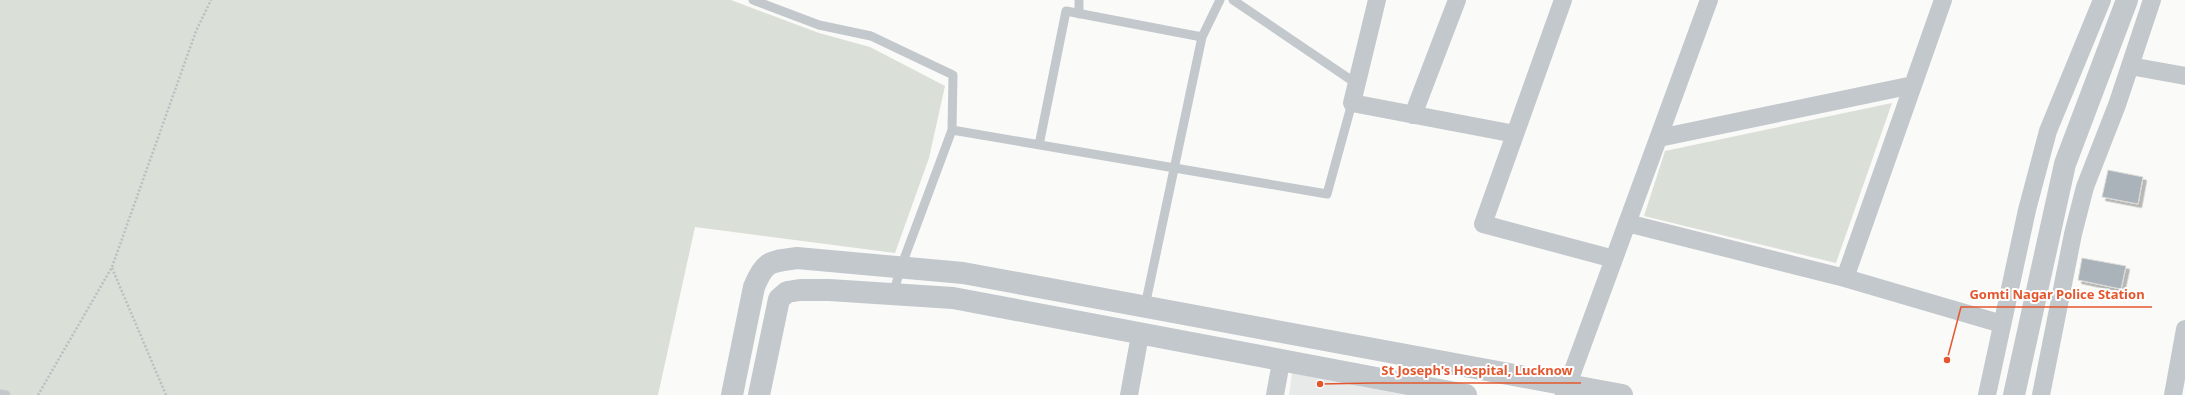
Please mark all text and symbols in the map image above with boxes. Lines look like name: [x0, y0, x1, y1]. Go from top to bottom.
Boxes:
callout: Gomti Nagar Police Station: [1961, 282, 2152, 307]
text: Gomti Nagar Police Station: [1969, 285, 2145, 303]
callout: St Joseph's Hospital, Lucknow: [1373, 358, 1581, 383]
text: St Joseph's Hospital, Lucknow: [1381, 361, 1573, 379]

